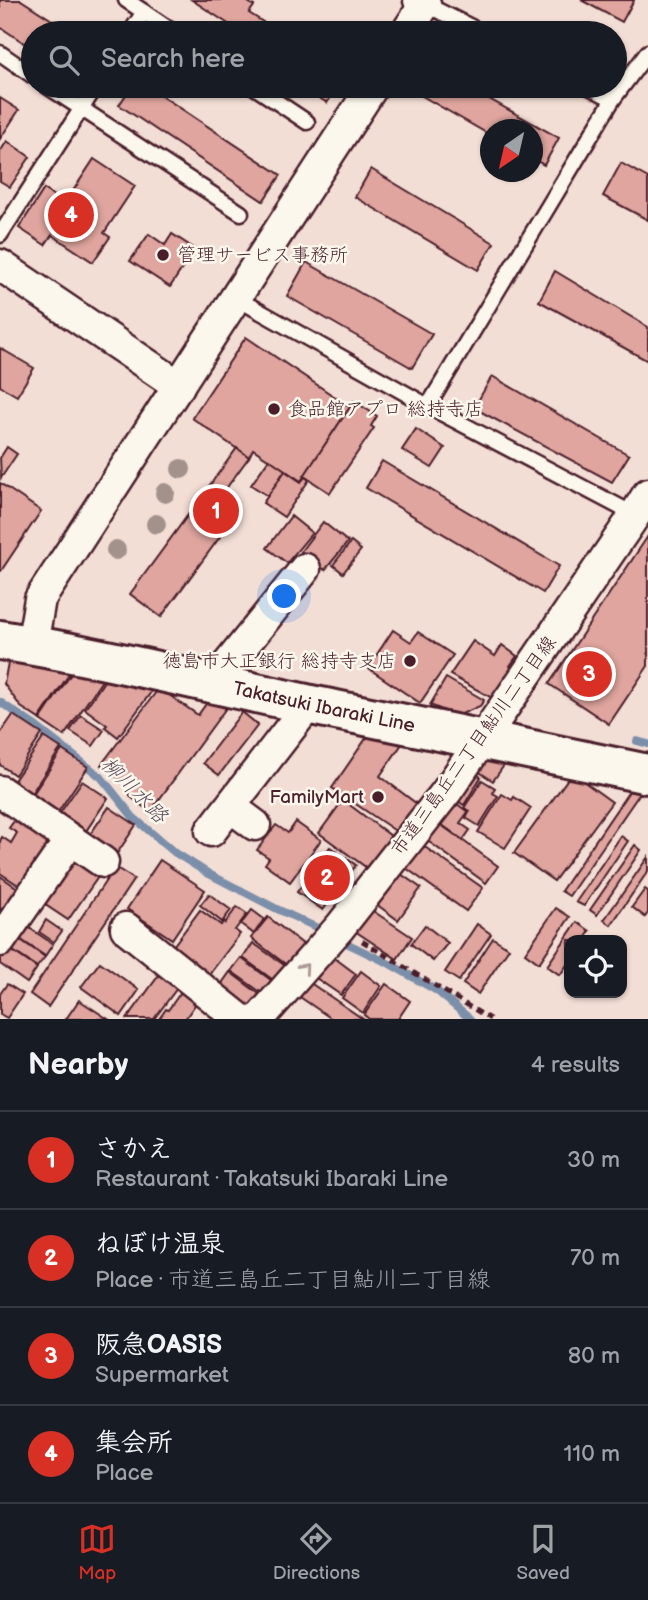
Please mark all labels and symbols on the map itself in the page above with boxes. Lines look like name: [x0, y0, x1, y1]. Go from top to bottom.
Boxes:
north arrow: [480, 119, 543, 182]
pin: 4: [48, 189, 94, 241]
place label: 管理サービス事務所: [177, 244, 348, 267]
marker: 管理サービス事務所: [155, 247, 171, 263]
place label: 食品館アプロ 総持寺店: [288, 398, 483, 421]
marker: 食品館アプロ 総持寺店: [266, 401, 282, 417]
pin: 1: [193, 485, 239, 537]
your location: [267, 579, 301, 613]
street label: 市道三島丘二丁目鮎川二丁目線: [387, 632, 561, 860]
pin: 3: [566, 648, 612, 700]
place label: 徳島市大正銀行 総持寺支店: [163, 650, 396, 673]
marker: 徳島市大正銀行 総持寺支店: [402, 653, 418, 669]
street label: Takatsuki Ibaraki Line: [231, 677, 417, 737]
water label: 柳川水路: [95, 751, 173, 829]
place label: FamilyMart: [269, 786, 364, 809]
marker: FamilyMart: [370, 789, 386, 805]
pin: 2: [304, 852, 350, 904]
one-way arrow: [296, 963, 308, 976]

